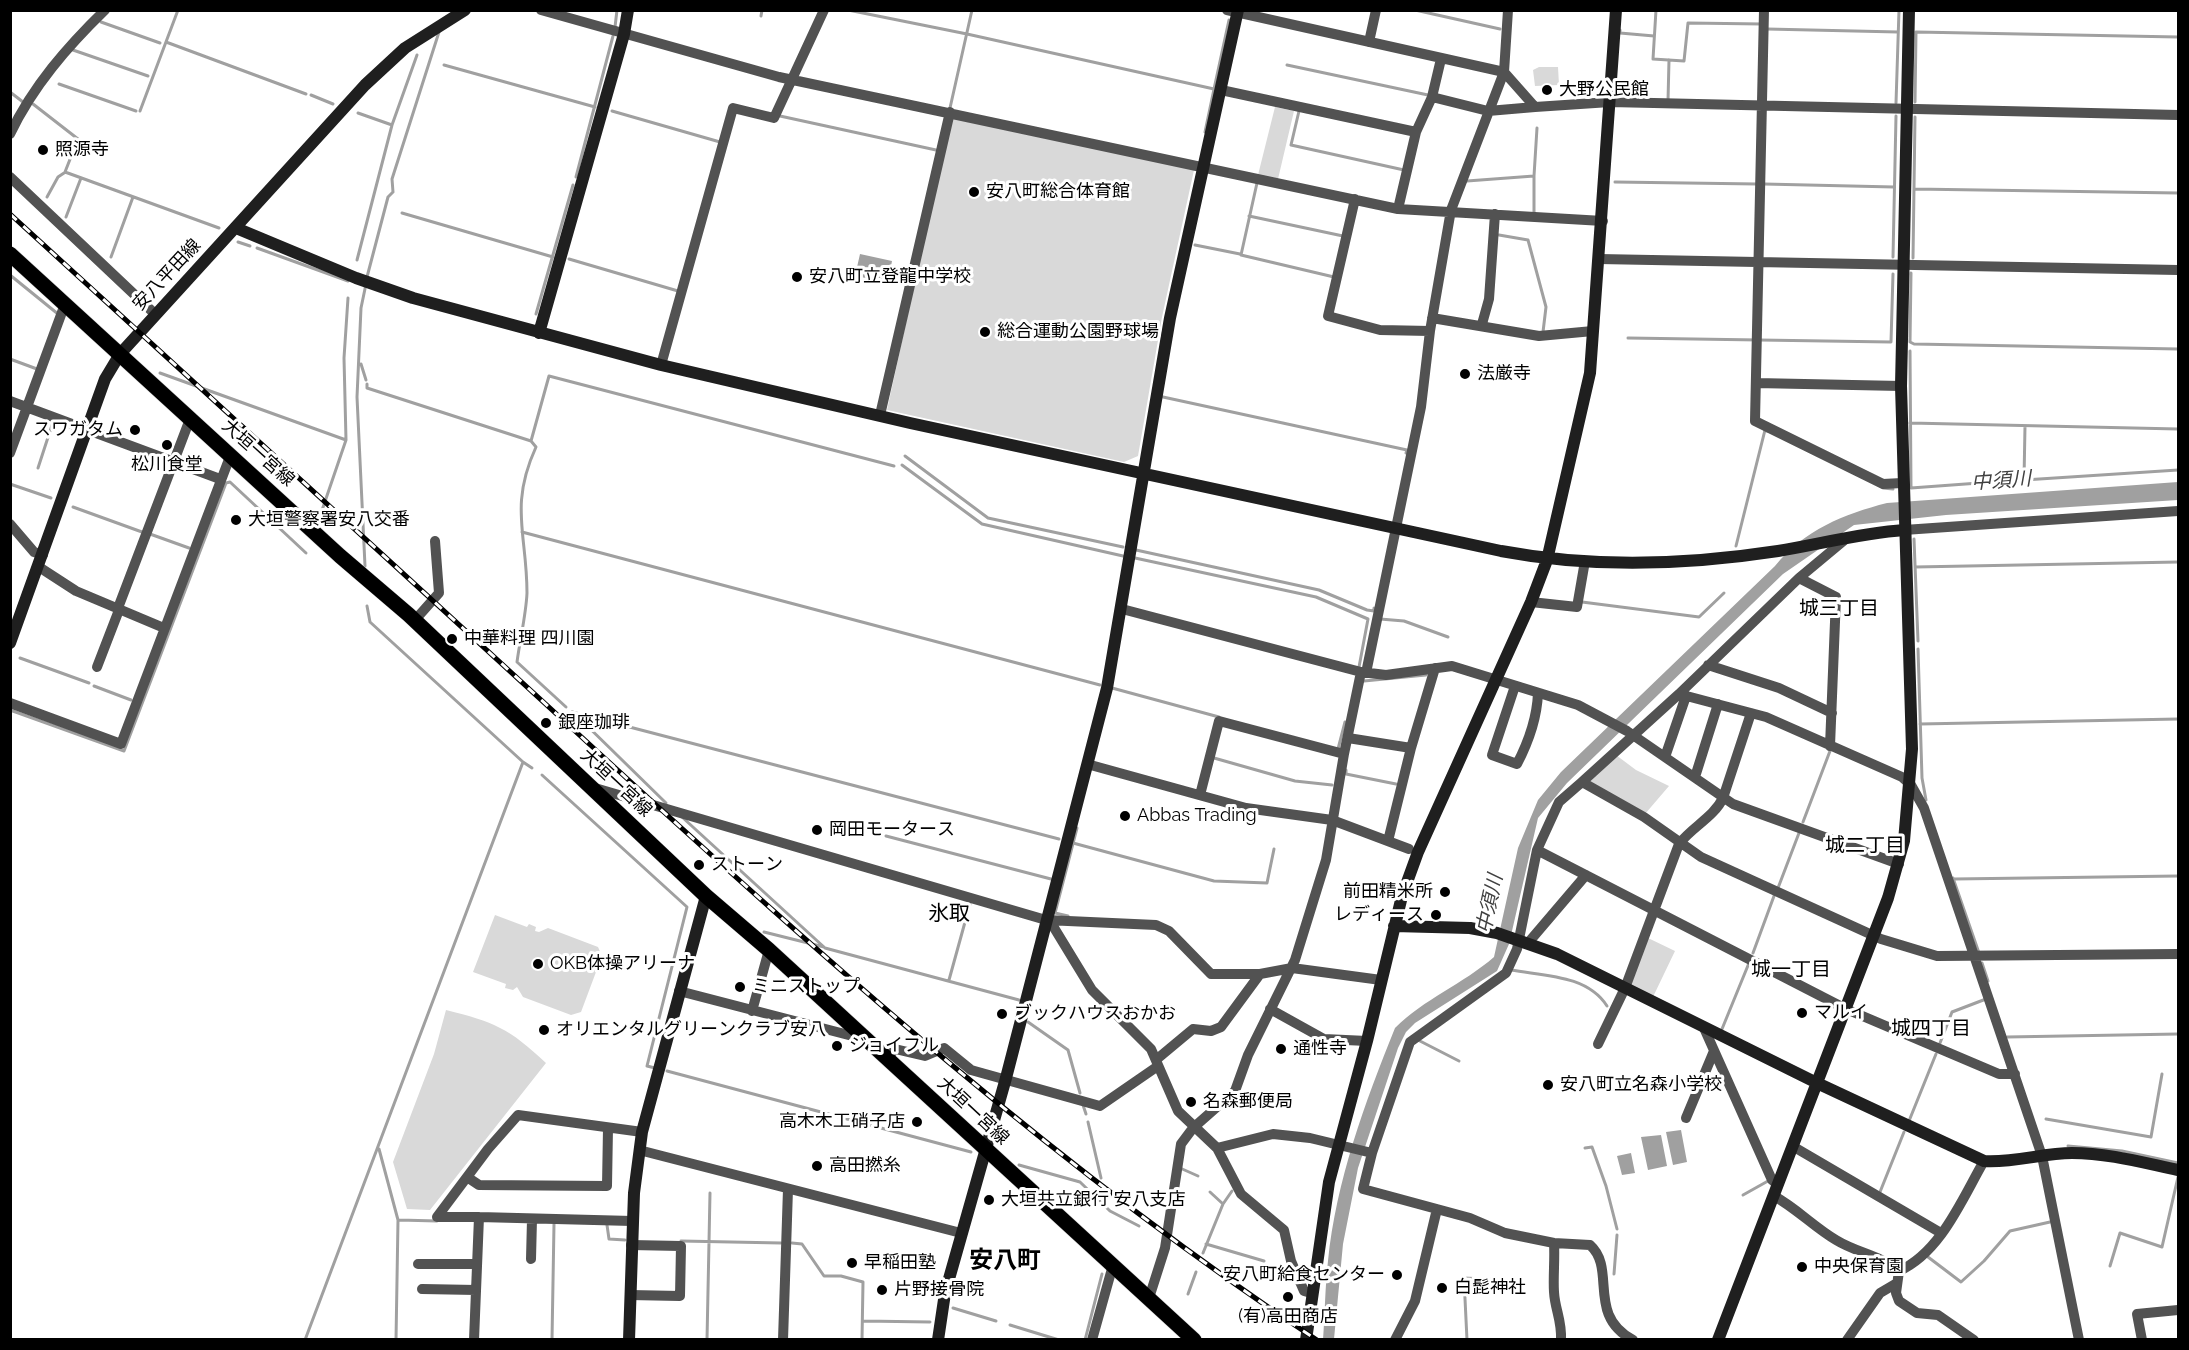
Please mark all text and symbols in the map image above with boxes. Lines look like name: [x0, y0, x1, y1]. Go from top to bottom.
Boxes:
place label: 大野公民館: [1559, 79, 1649, 101]
marker: 大野公民館: [1540, 83, 1554, 97]
place label: 照源寺: [55, 139, 109, 161]
marker: 照源寺: [36, 143, 50, 157]
place label: 安八町総合体育館: [986, 181, 1130, 203]
marker: 安八町総合体育館: [967, 185, 981, 199]
street label: 安八平田線: [128, 235, 206, 315]
place label: 安八町立登龍中学校: [809, 266, 971, 288]
marker: 安八町立登龍中学校: [790, 270, 804, 284]
place label: 総合運動公園野球場: [997, 321, 1159, 343]
marker: 総合運動公園野球場: [978, 325, 992, 339]
place label: 法厳寺: [1477, 363, 1531, 385]
marker: 法厳寺: [1458, 367, 1472, 381]
street label: 大垣一宮線: [217, 415, 299, 491]
place label: スワガタム: [33, 419, 123, 441]
marker: スワガタム: [128, 423, 142, 437]
marker: 松川食堂: [160, 438, 174, 452]
place label: 松川食堂: [131, 454, 203, 476]
water label: 中須川: [1970, 467, 2032, 495]
place label: 大垣警察署安八交番: [248, 509, 410, 531]
marker: 大垣警察署安八交番: [229, 513, 243, 527]
district label: 城三丁目: [1799, 597, 1879, 621]
place label: 中華料理 四川園: [464, 628, 595, 650]
marker: 中華料理 四川園: [445, 632, 459, 646]
place label: 銀座珈琲: [558, 712, 630, 734]
marker: 銀座珈琲: [539, 716, 553, 730]
street label: 大垣一宮線: [576, 744, 656, 822]
place label: Abbas Trading: [1137, 805, 1257, 827]
marker: Abbas Trading: [1118, 809, 1132, 823]
place label: 岡田モータース: [829, 819, 955, 841]
marker: 岡田モータース: [810, 823, 824, 837]
district label: 城二丁目: [1825, 834, 1905, 858]
place label: ストーン: [711, 854, 783, 876]
marker: ストーン: [692, 858, 706, 872]
water label: 中須川: [1472, 872, 1508, 936]
place label: 前田精米所: [1343, 881, 1433, 903]
marker: 前田精米所: [1438, 885, 1452, 899]
district label: 氷取: [928, 901, 970, 927]
place label: レディース: [1334, 904, 1424, 926]
marker: レディース: [1429, 908, 1443, 922]
place label: OKB体操アリーナ: [550, 953, 695, 975]
marker: OKB体操アリーナ: [531, 957, 545, 971]
district label: 城一丁目: [1751, 958, 1831, 982]
place label: ミニストップ: [752, 976, 860, 998]
marker: ミニストップ: [733, 980, 747, 994]
place label: マルイ: [1814, 1002, 1868, 1024]
place label: ブックハウスおかお: [1014, 1003, 1176, 1025]
marker: マルイ: [1795, 1006, 1809, 1020]
marker: ブックハウスおかお: [995, 1007, 1009, 1021]
district label: 城四丁目: [1891, 1017, 1971, 1041]
place label: オリエンタルグリーンクラブ安八: [556, 1019, 826, 1041]
marker: オリエンタルグリーンクラブ安八: [537, 1023, 551, 1037]
place label: ジョイフル: [849, 1035, 939, 1057]
place label: 通性寺: [1293, 1038, 1347, 1060]
marker: ジョイフル: [830, 1039, 844, 1053]
marker: 通性寺: [1274, 1042, 1288, 1056]
street label: 大垣一宮線: [933, 1072, 1013, 1150]
place label: 安八町立名森小学校: [1560, 1074, 1722, 1096]
marker: 安八町立名森小学校: [1541, 1078, 1555, 1092]
place label: 名森郵便局: [1203, 1091, 1293, 1113]
marker: 名森郵便局: [1184, 1095, 1198, 1109]
place label: 高木木工硝子店: [779, 1111, 905, 1133]
marker: 高木木工硝子店: [910, 1115, 924, 1129]
place label: 高田撚糸: [829, 1155, 901, 1177]
marker: 高田撚糸: [810, 1159, 824, 1173]
place label: 大垣共立銀行 安八支店: [1001, 1189, 1186, 1211]
marker: 大垣共立銀行 安八支店: [982, 1193, 996, 1207]
district label: 安八町: [969, 1247, 1041, 1275]
place label: 早稲田塾: [864, 1252, 936, 1274]
marker: 早稲田塾: [845, 1256, 859, 1270]
place label: 中央保育園: [1814, 1256, 1904, 1278]
marker: 中央保育園: [1795, 1260, 1809, 1274]
place label: 安八町給食センター: [1223, 1264, 1385, 1286]
marker: 安八町給食センター: [1390, 1268, 1404, 1282]
place label: 白髭神社: [1454, 1277, 1526, 1299]
place label: 片野接骨院: [894, 1279, 984, 1301]
marker: 白髭神社: [1435, 1281, 1449, 1295]
marker: 片野接骨院: [875, 1283, 889, 1297]
marker: (有)高田商店: [1281, 1290, 1295, 1304]
place label: (有)高田商店: [1238, 1306, 1338, 1328]

